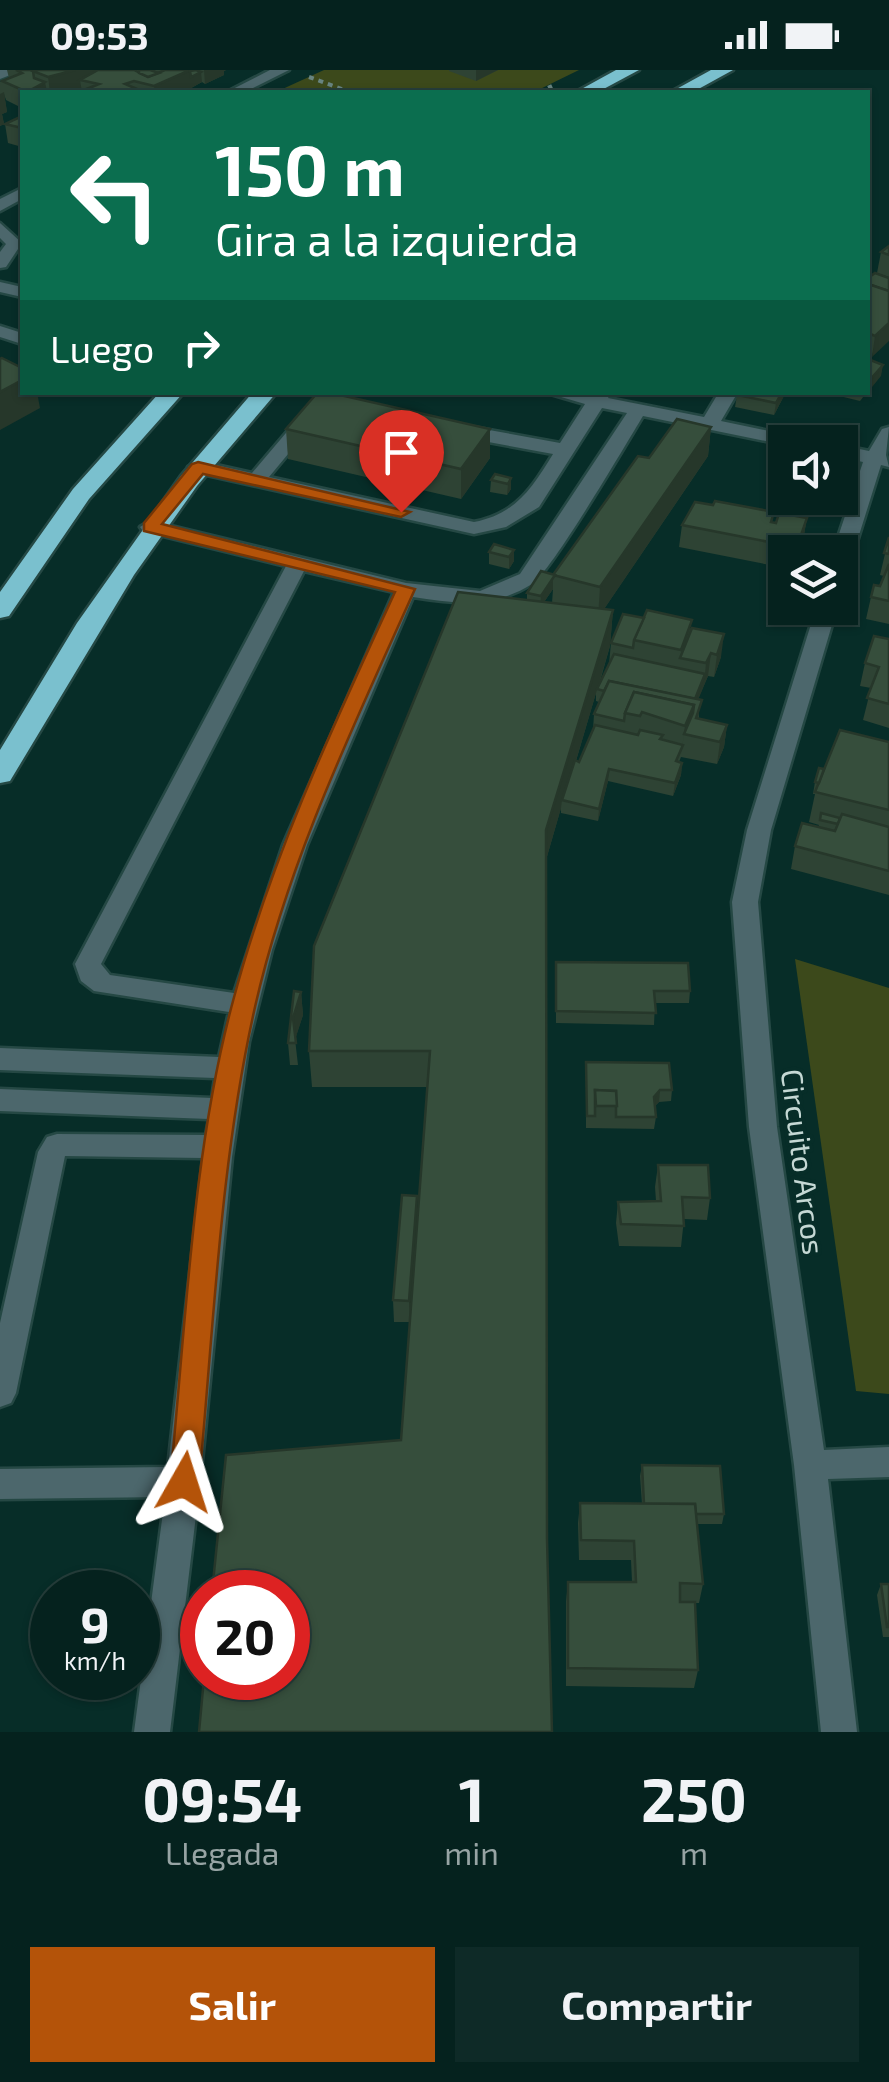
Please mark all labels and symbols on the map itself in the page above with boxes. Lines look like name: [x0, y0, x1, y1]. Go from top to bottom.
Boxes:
pin: [359, 410, 444, 513]
street label: Circuito Arcos: [775, 1067, 833, 1257]
position arrow: [132, 1430, 236, 1534]
speed limit sign: 20: [180, 1570, 310, 1700]

